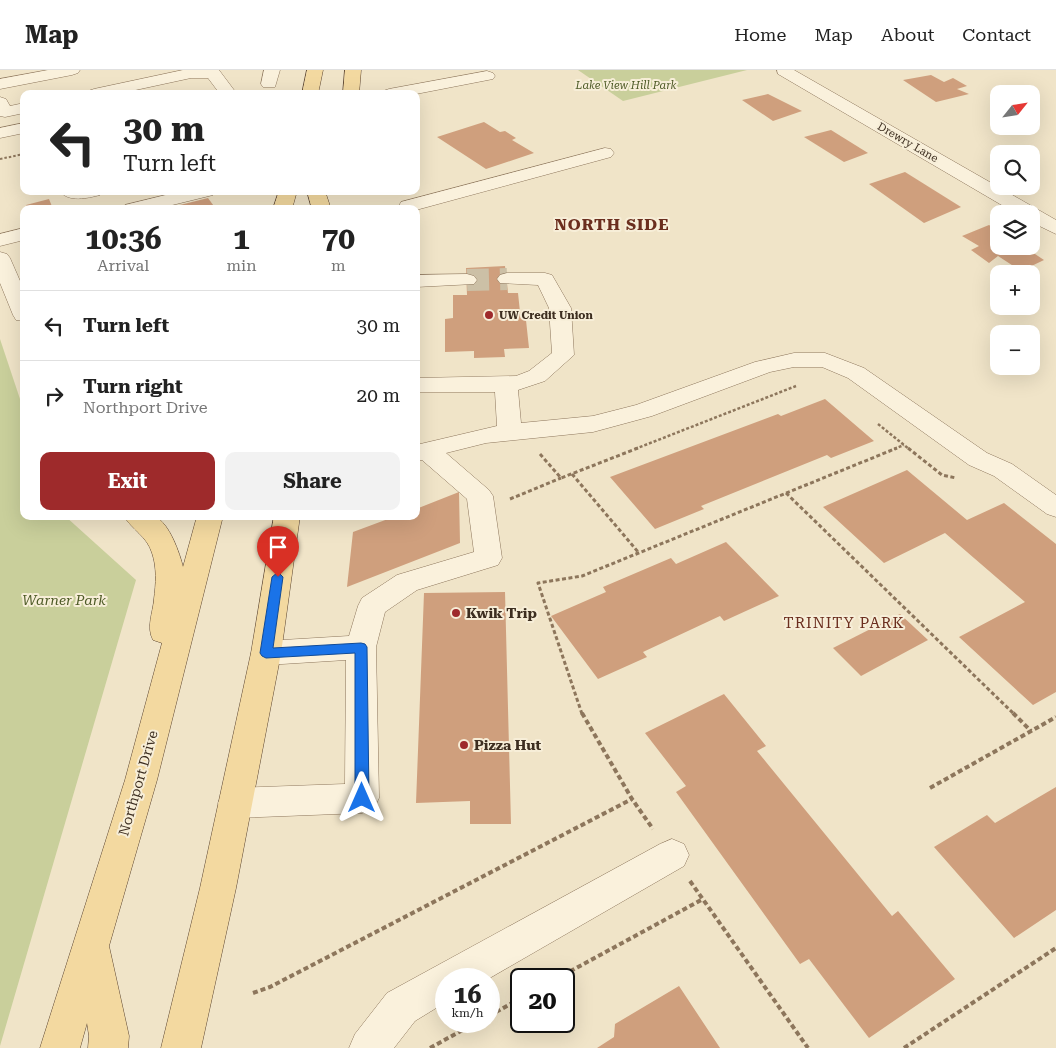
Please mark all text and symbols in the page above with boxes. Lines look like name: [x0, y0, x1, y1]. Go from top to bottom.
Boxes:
text: Map: [25, 21, 79, 49]
text: Home: [734, 24, 786, 45]
text: Map: [814, 24, 853, 45]
text: About: [881, 24, 934, 45]
text: Contact: [962, 24, 1031, 45]
park label: Lake View Hill Park: [574, 79, 677, 92]
north arrow: [990, 85, 1040, 135]
map controls: [990, 85, 1040, 375]
text: 30 m: [123, 109, 205, 150]
icon: left: [40, 110, 105, 175]
street label: Drewry Lane: [875, 120, 940, 165]
button: search: [990, 145, 1040, 195]
text: Turn left: [123, 151, 216, 176]
button: layers: [990, 205, 1040, 255]
district label: NORTH SIDE: [554, 215, 670, 234]
text: 10:36: [85, 221, 162, 256]
text: 1: [233, 221, 250, 256]
text: 70: [321, 221, 355, 256]
text: Arrival: [97, 256, 149, 275]
text: min: [226, 256, 257, 275]
text: m: [331, 256, 346, 275]
button: +: [990, 265, 1040, 315]
marker: UW Credit Union: [483, 309, 495, 321]
place label: UW Credit Union: [499, 309, 593, 322]
icon: left: [40, 312, 68, 340]
text: Turn left: [83, 314, 169, 337]
text: 30 m: [357, 314, 400, 337]
button: −: [990, 325, 1040, 375]
text: Turn right: [83, 375, 183, 398]
icon: right: [40, 382, 68, 410]
text: 20 m: [357, 384, 400, 407]
text: Northport Drive: [83, 398, 207, 417]
button: Exit: [40, 452, 215, 510]
button: Share: [225, 452, 400, 510]
pin: [257, 526, 299, 577]
icon: arrive: [264, 533, 292, 561]
park label: Warner Park: [22, 592, 106, 608]
place label: Kwik Trip: [466, 605, 537, 621]
marker: Kwik Trip: [450, 607, 462, 619]
district label: TRINITY PARK: [784, 614, 904, 632]
street label: Northport Drive: [115, 728, 161, 838]
place label: Pizza Hut: [474, 737, 541, 753]
marker: Pizza Hut: [458, 739, 470, 751]
position arrow: [335, 771, 387, 823]
speed limit sign: 20: [510, 968, 575, 1033]
text: 16: [453, 980, 482, 1009]
text: km/h: [451, 1006, 484, 1020]

